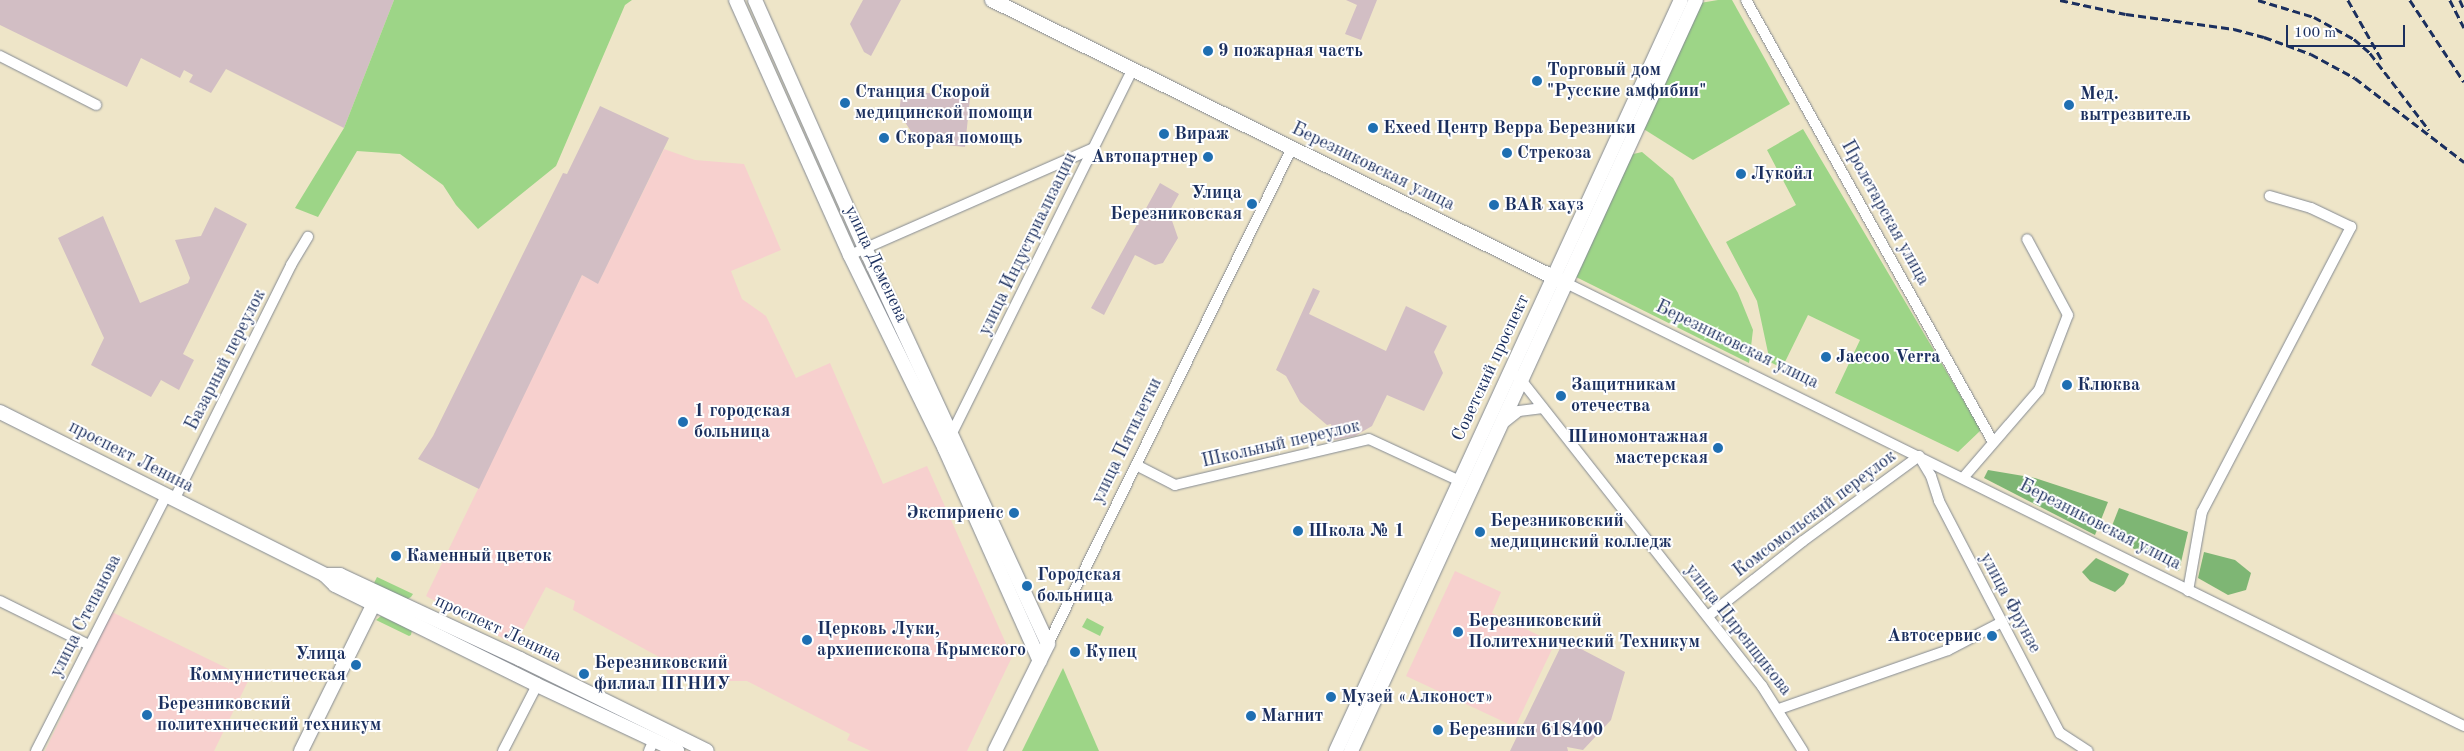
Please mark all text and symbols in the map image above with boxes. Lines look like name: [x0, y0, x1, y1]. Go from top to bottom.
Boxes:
scale bar: [2289, 15, 2408, 47]
text: 100 m: [2294, 26, 2336, 41]
place label: 9 пожарная часть: [1218, 40, 1363, 62]
marker: 9 пожарная часть: [1202, 45, 1214, 57]
place label: Торговый дом "Русские амфибии": [1547, 60, 1706, 102]
marker: Торговый дом "Русские амфибии": [1531, 75, 1543, 87]
place label: Станция Скорой медицинской помощи: [855, 82, 1033, 125]
place label: Мед. вытрезвитель: [2080, 84, 2191, 126]
marker: Станция Скорой медицинской помощи: [839, 97, 851, 109]
marker: Мед. вытрезвитель: [2062, 98, 2076, 112]
place label: Exeed Центр Верра Березники: [1383, 117, 1636, 139]
street label: Березниковская улица: [1288, 118, 1458, 216]
marker: Exeed Центр Верра Березники: [1367, 122, 1379, 134]
place label: Вираж: [1174, 123, 1229, 145]
place label: Скорая помощь: [895, 127, 1022, 149]
marker: Вираж: [1158, 128, 1170, 140]
marker: Скорая помощь: [877, 131, 891, 145]
street label: Пролетарская улица: [1836, 137, 1934, 289]
place label: Стрекоза: [1517, 142, 1591, 164]
place label: Автопартнер: [1091, 146, 1198, 168]
marker: Стрекоза: [1501, 147, 1513, 159]
street label: улица Индустриализации: [974, 149, 1082, 339]
marker: Автопартнер: [1202, 151, 1214, 163]
place label: Лукойл: [1751, 163, 1813, 185]
marker: Лукойл: [1735, 168, 1747, 180]
place label: Улица Березниковская: [1110, 183, 1242, 225]
place label: BAR хауз: [1504, 194, 1584, 216]
marker: Улица Березниковская: [1246, 198, 1258, 210]
marker: BAR хауз: [1488, 199, 1500, 211]
street label: улица Деменева: [839, 202, 913, 326]
street label: Базарный переулок: [181, 286, 271, 434]
street label: Советский проспект: [1448, 291, 1534, 445]
street label: Березниковская улица: [1652, 296, 1822, 394]
place label: Jaecoo Verra: [1836, 346, 1940, 368]
marker: Jaecoo Verra: [1820, 351, 1832, 363]
place label: Клюква: [2077, 374, 2140, 396]
street label: улица Пятилетки: [1087, 375, 1167, 507]
place label: Защитникам отечества: [1571, 375, 1676, 418]
marker: Клюква: [2061, 379, 2073, 391]
marker: Защитникам отечества: [1555, 390, 1567, 402]
place label: 1 городская больница: [694, 401, 790, 444]
marker: 1 городская больница: [676, 415, 690, 429]
street label: Школьный переулок: [1200, 415, 1362, 473]
street label: проспект Ленина: [65, 416, 197, 498]
place label: Шиномонтажная мастерская: [1568, 427, 1708, 469]
marker: Шиномонтажная мастерская: [1712, 442, 1724, 454]
street label: Комсомольский переулок: [1729, 446, 1901, 582]
street label: Березниковская улица: [2015, 475, 2185, 575]
place label: Экспириенс: [906, 502, 1004, 524]
marker: Экспириенс: [1008, 507, 1020, 519]
place label: Березниковский медицинский колледж: [1490, 511, 1672, 554]
place label: Школа № 1: [1308, 520, 1405, 542]
marker: Школа № 1: [1292, 525, 1304, 537]
marker: Березниковский медицинский колледж: [1474, 526, 1486, 538]
place label: Каменный цветок: [406, 545, 552, 567]
street label: улица Фрунзе: [1975, 549, 2045, 657]
marker: Каменный цветок: [390, 550, 402, 562]
street label: улица Степанова: [46, 551, 126, 681]
street label: улица Циренщикова: [1680, 560, 1796, 700]
place label: Городская больница: [1037, 565, 1121, 608]
marker: Городская больница: [1021, 580, 1033, 592]
street label: проспект Ленина: [431, 590, 565, 668]
place label: Березниковский Политехнический Техникум: [1468, 611, 1700, 654]
place label: Церковь Луки, архиепископа Крымского: [817, 619, 1026, 662]
place label: Автосервис: [1887, 625, 1982, 647]
marker: Березниковский Политехнический Техникум: [1452, 626, 1464, 638]
marker: Автосервис: [1986, 630, 1998, 642]
marker: Церковь Луки, архиепископа Крымского: [801, 634, 813, 646]
place label: Купец: [1085, 641, 1137, 663]
place label: Улица Коммунистическая: [189, 644, 346, 686]
marker: Купец: [1069, 646, 1081, 658]
place label: Березниковский филиал ПГНИУ: [594, 653, 730, 696]
marker: Улица Коммунистическая: [350, 659, 362, 671]
marker: Березниковский филиал ПГНИУ: [578, 668, 590, 680]
place label: Музей «Алконост»: [1341, 686, 1493, 708]
marker: Музей «Алконост»: [1325, 691, 1337, 703]
place label: Березниковский политехнический техникум: [157, 694, 381, 736]
place label: Магнит: [1261, 705, 1323, 727]
marker: Березниковский политехнический техникум: [141, 709, 153, 721]
marker: Магнит: [1245, 710, 1257, 722]
place label: Березники 618400: [1448, 719, 1603, 741]
marker: Березники 618400: [1432, 724, 1444, 736]

